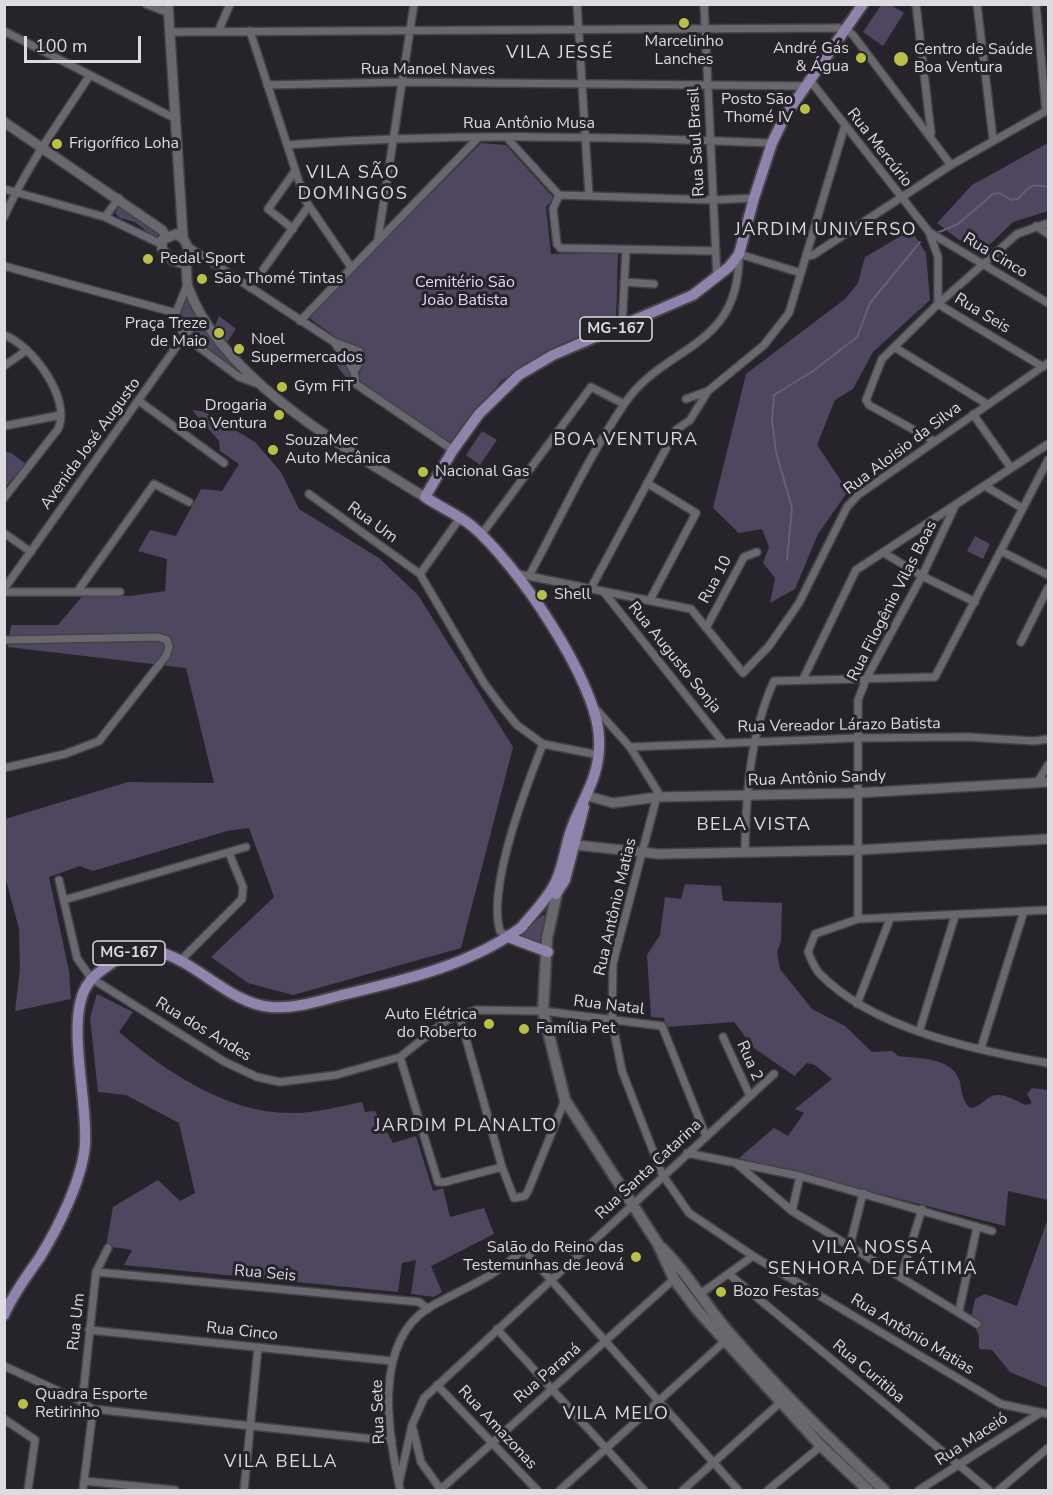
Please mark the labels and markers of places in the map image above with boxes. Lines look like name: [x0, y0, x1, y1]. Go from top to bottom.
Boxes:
marker: Marcelinho Lanches: [677, 16, 691, 30]
place label: Marcelinho Lanches: [644, 32, 724, 70]
place label: André Gás & Água: [773, 39, 849, 77]
place label: Centro de Saúde Boa Ventura: [914, 40, 1033, 78]
marker: Centro de Saúde Boa Ventura: [892, 50, 910, 68]
marker: André Gás & Água: [854, 51, 868, 65]
place label: Posto São Thomé IV: [721, 90, 793, 128]
marker: Posto São Thomé IV: [798, 102, 812, 116]
place label: Frigorífico Loha: [69, 134, 179, 154]
marker: Frigorífico Loha: [50, 137, 64, 151]
place label: Pedal Sport: [160, 249, 245, 269]
marker: Pedal Sport: [141, 252, 155, 266]
place label: São Thomé Tintas: [214, 269, 343, 289]
marker: São Thomé Tintas: [195, 272, 209, 286]
place label: Praça Treze de Maio: [125, 314, 207, 352]
marker: Praça Treze de Maio: [212, 326, 226, 340]
place label: Noel Supermercados: [251, 330, 363, 368]
marker: Noel Supermercados: [232, 342, 246, 356]
place label: Gym FiT: [294, 377, 354, 397]
marker: Gym FiT: [275, 380, 289, 394]
place label: Drogaria Boa Ventura: [178, 396, 267, 434]
marker: Drogaria Boa Ventura: [272, 408, 286, 422]
place label: SouzaMec Auto Mecânica: [285, 431, 391, 469]
marker: SouzaMec Auto Mecânica: [266, 443, 280, 457]
place label: Nacional Gas: [435, 462, 530, 482]
marker: Nacional Gas: [416, 465, 430, 479]
place label: Shell: [554, 585, 591, 605]
marker: Shell: [535, 588, 549, 602]
place label: Auto Elétrica do Roberto: [384, 1005, 477, 1043]
marker: Auto Elétrica do Roberto: [482, 1017, 496, 1031]
place label: Família Pet: [536, 1019, 615, 1039]
marker: Família Pet: [517, 1022, 531, 1036]
place label: Salão do Reino das Testemunhas de Jeová: [463, 1238, 624, 1276]
marker: Salão do Reino das Testemunhas de Jeová: [629, 1250, 643, 1264]
place label: Bozo Festas: [733, 1282, 819, 1302]
marker: Bozo Festas: [714, 1285, 728, 1299]
place label: Quadra Esporte Retirinho: [35, 1385, 148, 1423]
marker: Quadra Esporte Retirinho: [16, 1397, 30, 1411]

